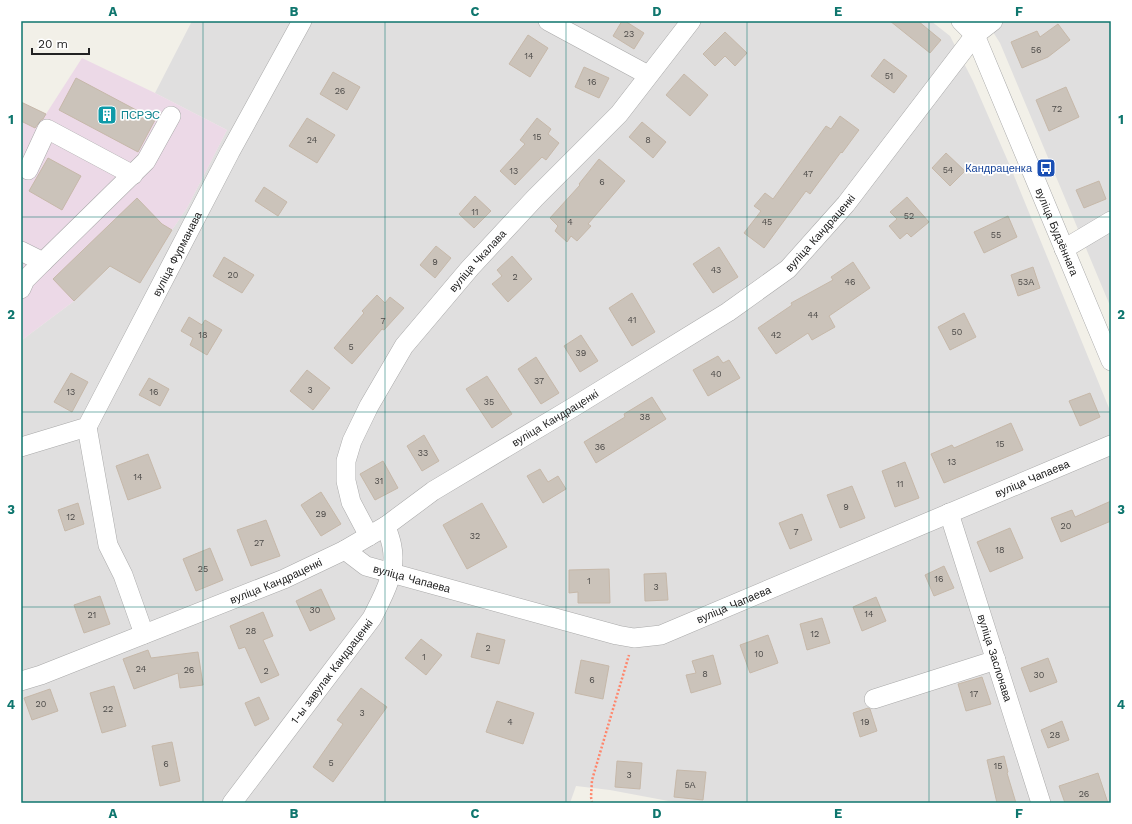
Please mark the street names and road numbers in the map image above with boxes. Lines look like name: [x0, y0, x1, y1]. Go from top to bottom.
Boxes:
street label: вуліца Будзённага: [1033, 186, 1081, 279]
street label: вуліца Кандраценкі: [783, 192, 858, 275]
street label: вуліца Фурманава: [150, 209, 205, 299]
street label: вуліца Чкалава: [447, 227, 510, 295]
street label: вуліца Кандраценкі: [510, 387, 601, 449]
street label: вуліца Чапаева: [993, 457, 1072, 500]
street label: вуліца Кандраценкі: [228, 556, 324, 607]
street label: вуліца Чапаева: [372, 562, 453, 596]
street label: вуліца Чапаева: [695, 583, 774, 626]
street label: вуліца Заслонава: [975, 613, 1015, 704]
street label: 1-ы завулак Кандраценкі: [288, 617, 376, 727]

